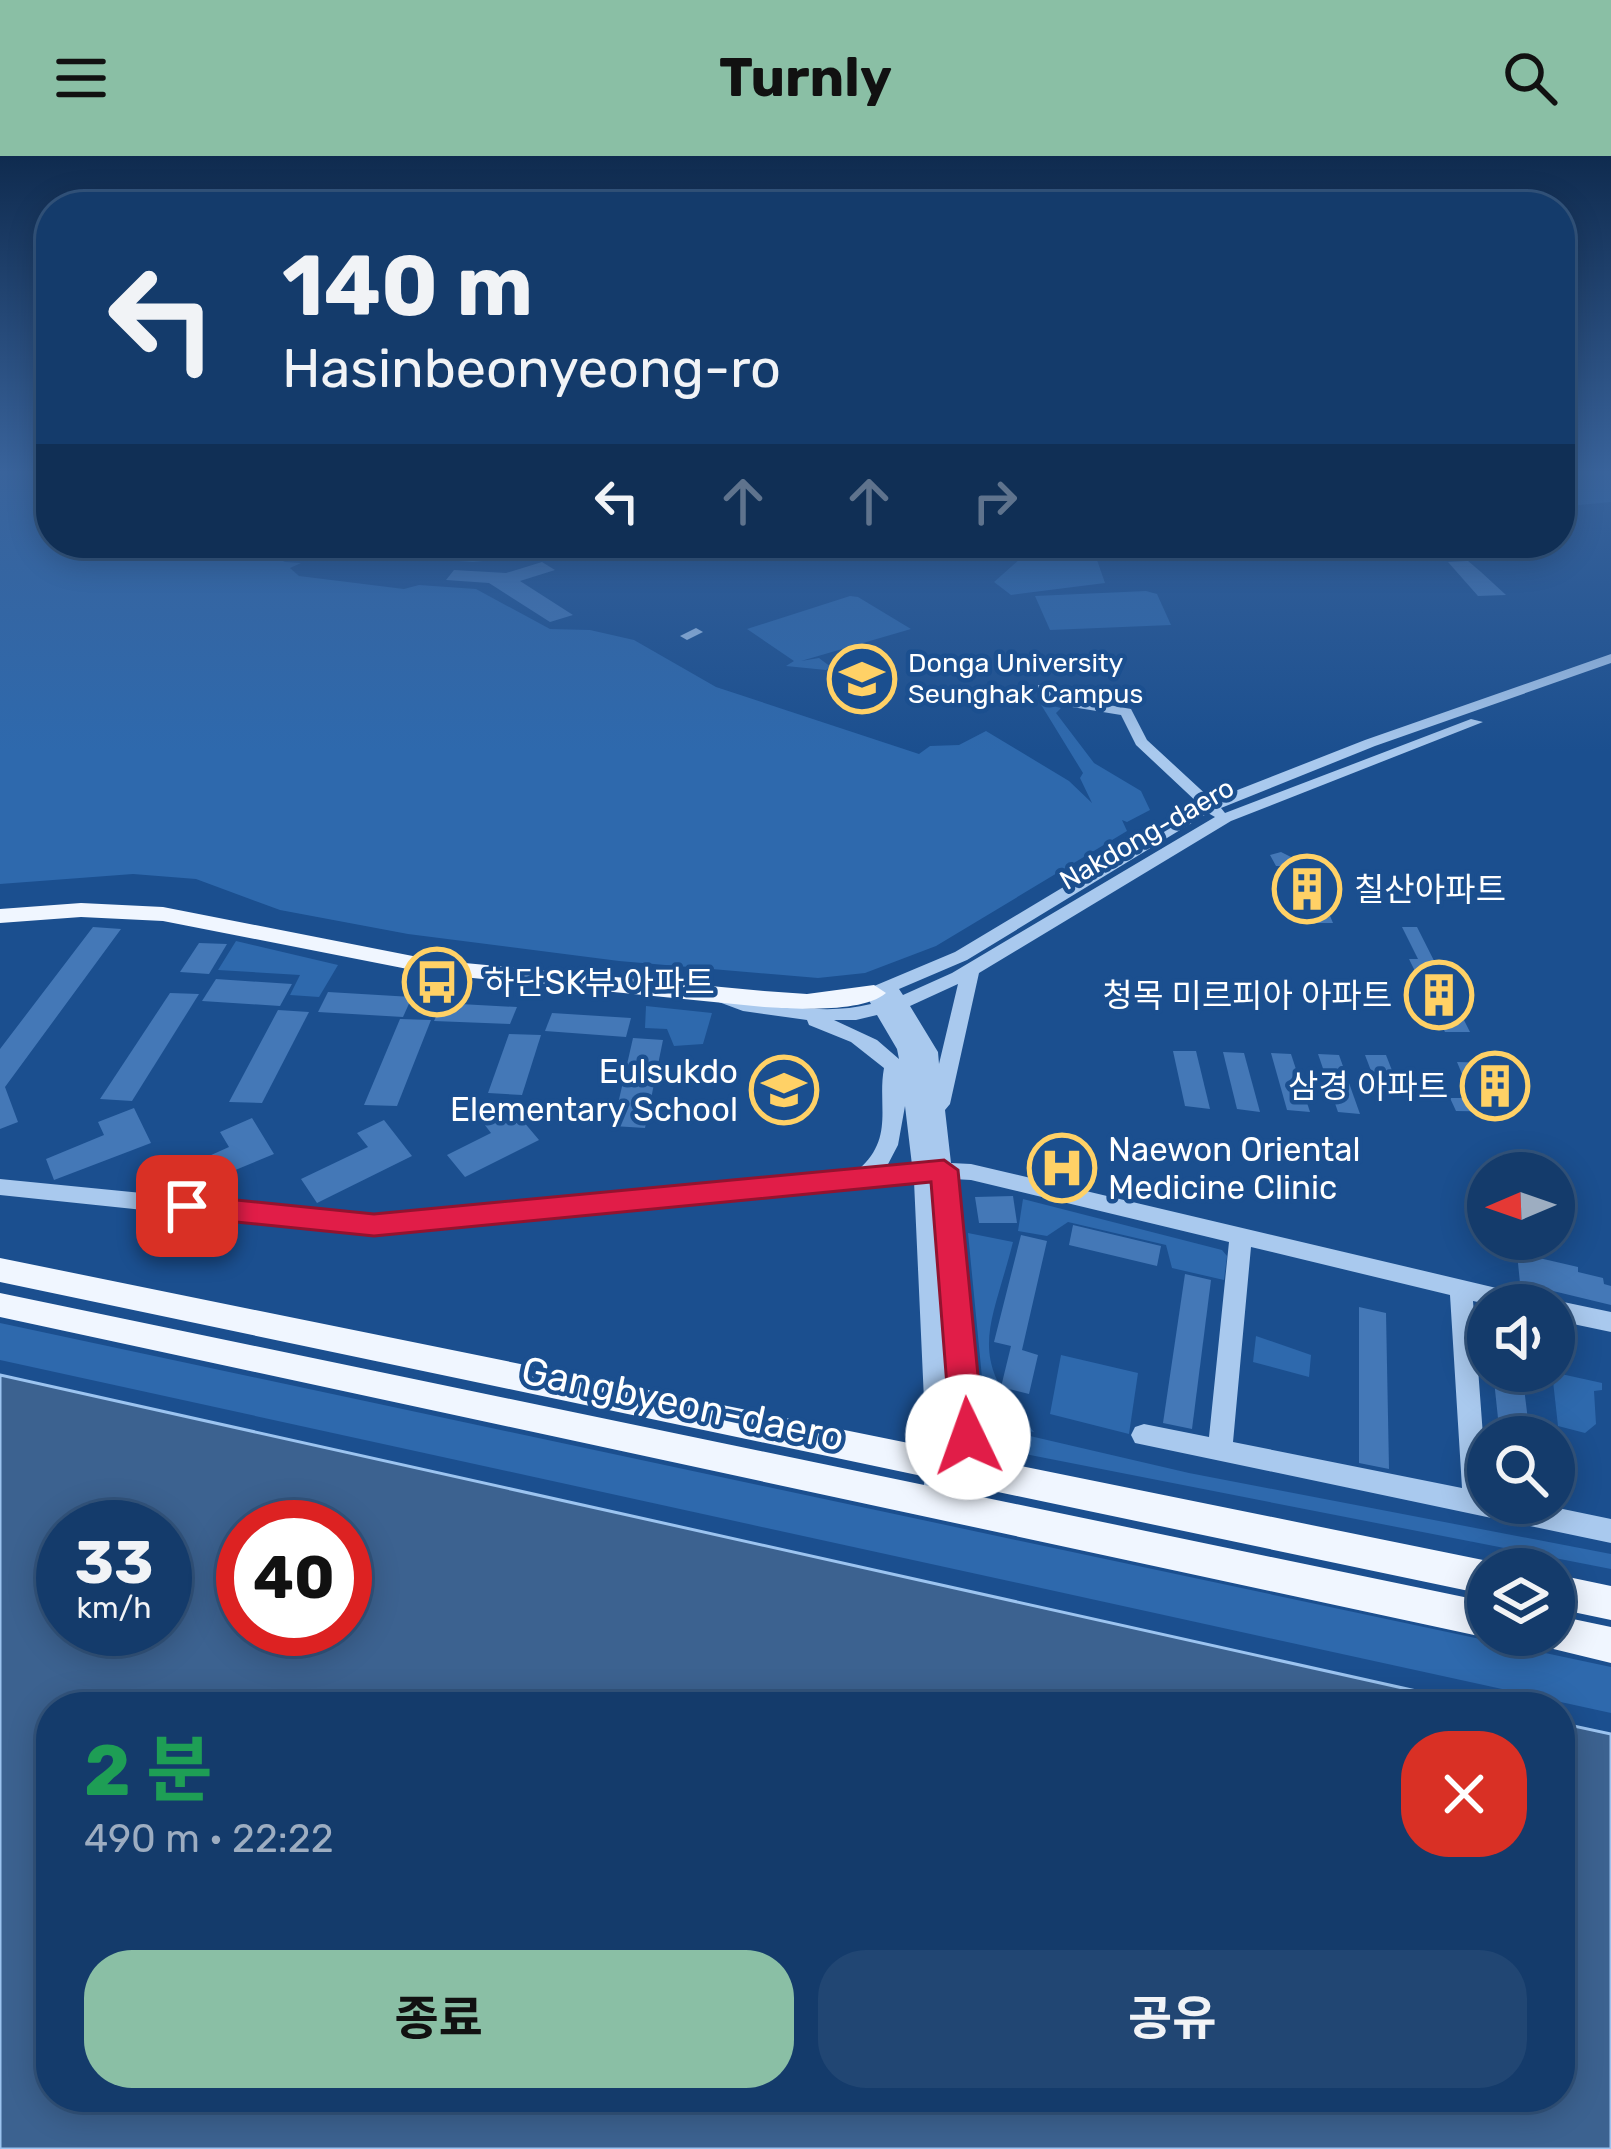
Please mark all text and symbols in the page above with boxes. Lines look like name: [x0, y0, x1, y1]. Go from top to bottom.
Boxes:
icon: menu: [48, 45, 114, 111]
icon: search: [1497, 45, 1563, 111]
text: Turnly: [719, 46, 892, 110]
text: 140 m: [282, 236, 533, 336]
icon: left: [84, 240, 240, 396]
text: Hasinbeonyeong-ro: [282, 337, 781, 401]
icon: left: [584, 468, 650, 534]
icon: ahead: [710, 468, 776, 534]
icon: ahead: [836, 468, 902, 534]
icon: right: [962, 468, 1028, 534]
school or university icon: Donga University Seunghak Campus: [827, 644, 897, 714]
place label: Donga University Seunghak Campus: [908, 647, 1143, 710]
street label: Nakdong-daero: [1054, 771, 1240, 897]
building icon: 칠산아파트: [1272, 854, 1342, 924]
place label: 칠산아파트: [1354, 870, 1506, 909]
bus stop icon: 하단SK뷰 아파트: [402, 947, 472, 1017]
building icon: 청목 미르피아 아파트: [1404, 960, 1474, 1030]
place label: 하단SK뷰 아파트: [484, 963, 715, 1002]
place label: 청목 미르피아 아파트: [1103, 976, 1392, 1015]
building icon: 삼경 아파트: [1460, 1051, 1530, 1121]
place label: Eulsukdo Elementary School: [450, 1052, 738, 1129]
school or university icon: Eulsukdo Elementary School: [749, 1055, 819, 1125]
place label: 삼경 아파트: [1288, 1067, 1448, 1106]
place label: Naewon Oriental Medicine Clinic: [1108, 1130, 1360, 1207]
hospital icon: Naewon Oriental Medicine Clinic: [1027, 1133, 1097, 1203]
north arrow: [1467, 1152, 1575, 1260]
map controls: [1467, 1152, 1575, 1656]
pin: [136, 1155, 238, 1257]
icon: arrive: [154, 1173, 220, 1239]
button: sound: [1467, 1284, 1575, 1392]
street label: Gangbyeon-daero: [517, 1347, 848, 1461]
position arrow: [905, 1374, 1031, 1500]
button: search: [1467, 1416, 1575, 1524]
speed limit sign: 40: [216, 1500, 372, 1656]
text: 33: [74, 1527, 154, 1598]
button: layers: [1467, 1548, 1575, 1656]
text: km/h: [77, 1590, 151, 1626]
text: 2 분: [84, 1728, 212, 1813]
button: close: [1401, 1731, 1527, 1857]
text: 490 m · 22:22: [84, 1816, 334, 1862]
button: 종료: [84, 1950, 794, 2088]
button: 공유: [818, 1950, 1527, 2088]

